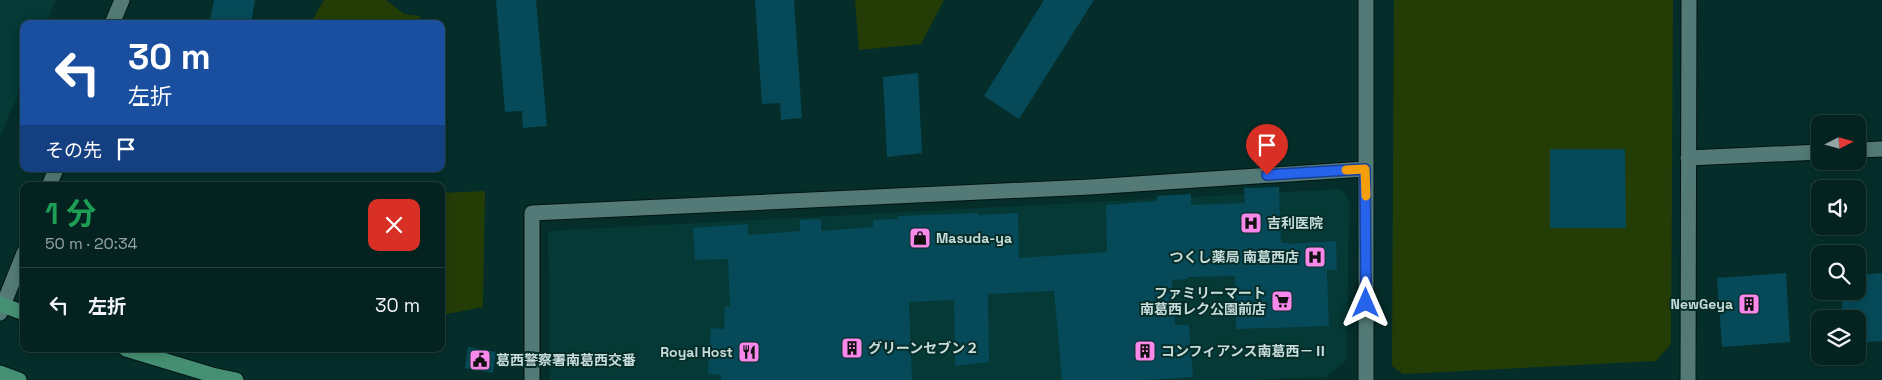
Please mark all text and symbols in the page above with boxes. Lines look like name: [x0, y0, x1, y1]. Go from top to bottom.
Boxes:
text: 30 m: [128, 35, 211, 79]
icon: left: [45, 40, 110, 105]
text: 左折: [128, 82, 172, 110]
north arrow: [1811, 115, 1866, 170]
map controls: [1811, 115, 1866, 365]
pin: [1246, 124, 1288, 175]
icon: arrive: [1253, 131, 1281, 159]
icon: arrive: [112, 135, 140, 163]
text: その先: [45, 138, 102, 163]
button: sound: [1811, 180, 1866, 235]
text: 1 分: [45, 194, 96, 233]
button: close: [368, 199, 420, 251]
hospital icon: 吉利医院: [1239, 211, 1263, 235]
place label: 吉利医院: [1267, 214, 1323, 232]
shop icon: Masuda-ya: [908, 226, 932, 250]
place label: Masuda-ya: [936, 229, 1012, 247]
text: 50 m · 20:34: [45, 233, 138, 254]
hospital icon: つくし薬局 南葛西店: [1303, 245, 1327, 269]
button: search: [1811, 245, 1866, 300]
place label: つくし薬局 南葛西店: [1169, 248, 1299, 266]
position arrow: [1339, 276, 1391, 328]
place label: ファミリーマート 南葛西レク公園前店: [1140, 284, 1266, 318]
supermarket icon: ファミリーマート 南葛西レク公園前店: [1270, 289, 1294, 313]
icon: left: [45, 291, 73, 319]
building icon: NewGeya: [1737, 292, 1761, 316]
text: 30 m: [375, 293, 420, 318]
text: 左折: [88, 294, 126, 319]
place label: NewGeya: [1671, 295, 1733, 313]
button: layers: [1811, 310, 1866, 365]
building icon: グリーンセブン２: [840, 336, 864, 360]
place label: グリーンセブン２: [868, 339, 979, 357]
building icon: コンフィアンス南葛西－Ⅱ: [1133, 339, 1157, 363]
restaurant icon: Royal Host: [737, 340, 761, 364]
place label: コンフィアンス南葛西－Ⅱ: [1161, 342, 1327, 360]
place label: Royal Host: [660, 343, 733, 361]
public building icon: 葛西警察署南葛西交番: [468, 348, 492, 372]
place label: 葛西警察署南葛西交番: [496, 351, 636, 369]

